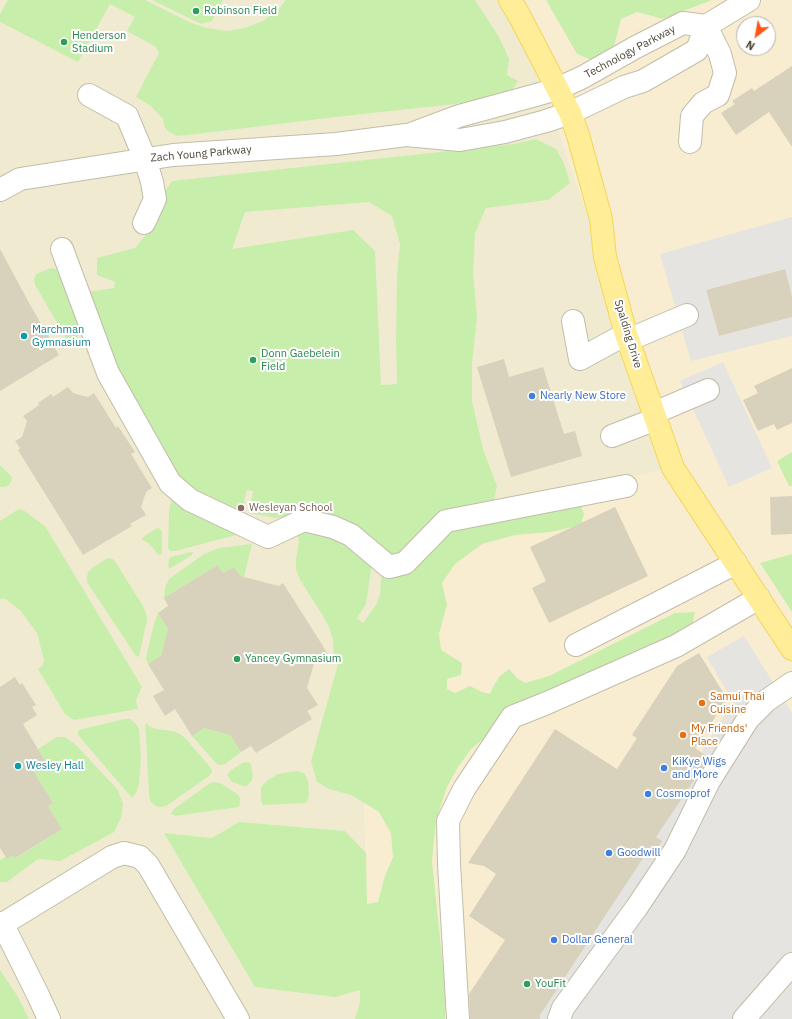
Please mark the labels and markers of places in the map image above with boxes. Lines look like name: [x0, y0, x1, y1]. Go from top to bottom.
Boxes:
place label: Robinson Field: [204, 4, 277, 18]
marker: Robinson Field: [191, 6, 201, 16]
place label: Henderson Stadium: [72, 29, 126, 55]
marker: Henderson Stadium: [59, 37, 69, 47]
place label: Marchman Gymnasium: [32, 323, 91, 349]
marker: Marchman Gymnasium: [19, 331, 29, 341]
place label: Donn Gaebelein Field: [261, 347, 340, 373]
marker: Donn Gaebelein Field: [248, 355, 258, 365]
place label: Nearly New Store: [540, 389, 626, 403]
marker: Nearly New Store: [527, 391, 537, 401]
place label: Wesleyan School: [249, 501, 333, 515]
marker: Wesleyan School: [236, 503, 246, 513]
place label: Yancey Gymnasium: [245, 652, 341, 666]
marker: Yancey Gymnasium: [232, 654, 242, 664]
place label: Samui Thai Cuisine: [710, 690, 765, 716]
marker: Samui Thai Cuisine: [697, 698, 707, 708]
place label: My Friends' Place: [691, 722, 747, 748]
marker: My Friends' Place: [678, 730, 688, 740]
place label: KiKye Wigs and More: [672, 755, 726, 781]
place label: Wesley Hall: [26, 759, 84, 773]
marker: Wesley Hall: [13, 761, 23, 771]
marker: KiKye Wigs and More: [659, 763, 669, 773]
place label: Cosmoprof: [656, 787, 710, 801]
marker: Cosmoprof: [643, 789, 653, 799]
place label: Goodwill: [617, 846, 660, 860]
marker: Goodwill: [604, 848, 614, 858]
place label: Dollar General: [562, 933, 633, 947]
marker: Dollar General: [549, 935, 559, 945]
place label: YouFit: [535, 977, 566, 991]
marker: YouFit: [522, 979, 532, 989]

